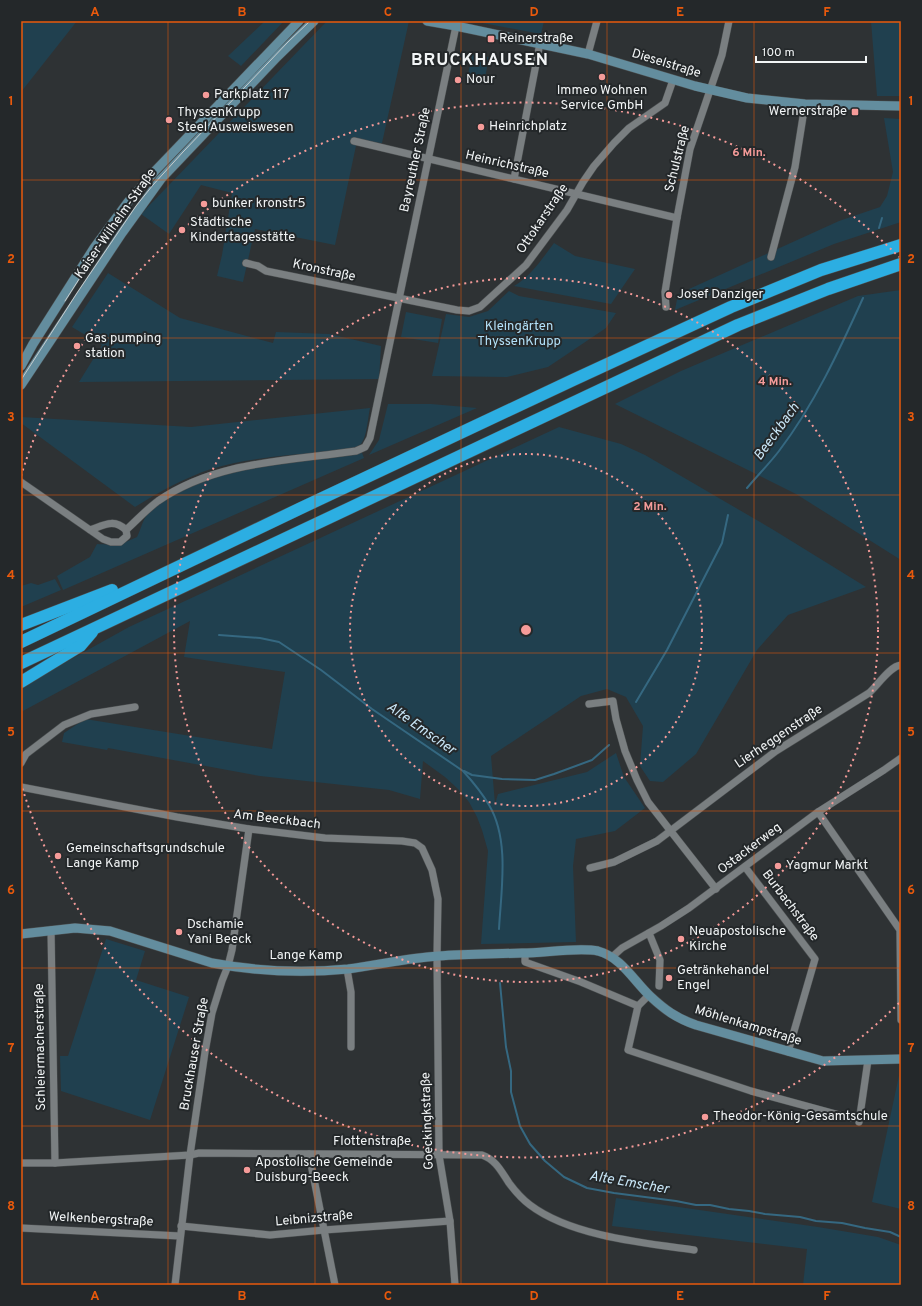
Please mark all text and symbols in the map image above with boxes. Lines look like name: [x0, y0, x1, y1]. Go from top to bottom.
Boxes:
text: A: [90, 5, 100, 21]
text: B: [238, 5, 247, 21]
text: C: [384, 5, 392, 21]
text: D: [529, 5, 539, 21]
text: E: [676, 5, 684, 21]
text: F: [823, 5, 831, 21]
place label: Reinerstraße: [499, 31, 573, 47]
marker: Reinerstraße: [486, 34, 496, 44]
scale bar: [756, 38, 866, 64]
text: 100 m: [762, 45, 795, 61]
street label: Dieselstraße: [629, 46, 703, 82]
district label: BRUCKHAUSEN: [411, 50, 549, 72]
place label: Nour: [466, 72, 495, 88]
marker: Immeo Wohnen Service GmbH: [597, 72, 607, 82]
marker: Nour: [453, 75, 463, 85]
place label: Immeo Wohnen Service GmbH: [557, 83, 647, 114]
place label: Parkplatz 117: [214, 87, 289, 103]
marker: Parkplatz 117: [201, 90, 211, 100]
text: 1: [8, 94, 14, 110]
text: 1: [908, 94, 914, 110]
place label: Wernerstraße: [768, 104, 847, 120]
place label: ThyssenKrupp Steel Ausweiswesen: [177, 105, 294, 136]
street label: Bayreuther Straße: [397, 106, 435, 214]
marker: Wernerstraße: [850, 107, 860, 117]
marker: ThyssenKrupp Steel Ausweiswesen: [164, 115, 174, 125]
place label: Heinrichplatz: [489, 119, 567, 135]
marker: Heinrichplatz: [476, 122, 486, 132]
street label: Schulstraße: [662, 124, 694, 194]
text: 6 Min.: [732, 145, 766, 161]
street label: Heinrichstraße: [464, 148, 550, 182]
street label: Kaiser-Wilhelm-Straße: [72, 166, 160, 282]
street label: Ottokarstraße: [514, 181, 572, 257]
place label: bunker kronstr5: [212, 196, 306, 212]
marker: bunker kronstr5: [199, 199, 209, 209]
place label: Städtische Kindertagesstätte: [190, 215, 295, 246]
marker: Städtische Kindertagesstätte: [177, 225, 187, 235]
text: 2: [7, 252, 15, 268]
text: 2: [907, 252, 915, 268]
street label: Kronstraße: [291, 257, 357, 285]
place label: Josef Danziger: [677, 287, 764, 303]
marker: Josef Danziger: [664, 290, 674, 300]
park label: Kleingärten ThyssenKrupp: [477, 319, 561, 350]
place label: Gas pumping station: [85, 331, 161, 362]
marker: Gas pumping station: [72, 341, 82, 351]
text: 4 Min.: [758, 374, 792, 390]
water label: Beeckbach: [751, 400, 804, 464]
text: 3: [7, 410, 15, 426]
text: 3: [907, 410, 915, 426]
text: 2 Min.: [633, 499, 667, 515]
text: 4: [7, 568, 15, 584]
text: 4: [907, 568, 915, 584]
centre of rings: [519, 623, 533, 637]
water label: Alte Emscher: [383, 699, 460, 760]
street label: Lierheggenstraße: [732, 702, 826, 772]
text: 5: [7, 725, 15, 741]
text: 5: [907, 725, 915, 741]
street label: Am Beeckbach: [232, 807, 322, 833]
street label: Ostackerweg: [715, 820, 785, 878]
place label: Gemeinschaftsgrundschule Lange Kamp: [66, 841, 225, 872]
marker: Gemeinschaftsgrundschule Lange Kamp: [53, 851, 63, 861]
place label: Yagmur Markt: [786, 858, 868, 874]
marker: Yagmur Markt: [773, 861, 783, 871]
street label: Burbachstraße: [758, 867, 822, 945]
text: 6: [7, 883, 15, 899]
text: 6: [907, 883, 915, 899]
place label: Dschamie Yani Beeck: [187, 917, 252, 948]
place label: Neuapostolische Kirche: [689, 924, 786, 955]
marker: Dschamie Yani Beeck: [174, 927, 184, 937]
marker: Neuapostolische Kirche: [676, 934, 686, 944]
street label: Lange Kamp: [269, 948, 343, 964]
place label: Getränkehandel Engel: [677, 963, 769, 994]
marker: Getränkehandel Engel: [664, 973, 674, 983]
street label: Schleiermacherstraße: [32, 983, 50, 1111]
street label: Bruckhauser Straße: [177, 996, 213, 1112]
street label: Möhlenkampstraße: [693, 1002, 803, 1050]
text: 7: [8, 1041, 15, 1057]
text: 7: [908, 1041, 915, 1057]
street label: Goeckingkstraße: [418, 1072, 438, 1170]
place label: Theodor-König-Gesamtschule: [713, 1109, 888, 1125]
marker: Theodor-König-Gesamtschule: [700, 1112, 710, 1122]
street label: Flottenstraße: [333, 1134, 411, 1150]
place label: Apostolische Gemeinde Duisburg-Beeck: [255, 1155, 393, 1186]
marker: Apostolische Gemeinde Duisburg-Beeck: [242, 1165, 252, 1175]
water label: Alte Emscher: [588, 1168, 672, 1199]
text: 8: [7, 1199, 15, 1215]
text: 8: [907, 1199, 915, 1215]
street label: Leibnizstraße: [274, 1208, 354, 1230]
street label: Welkenbergstraße: [48, 1209, 154, 1231]
text: A: [90, 1289, 100, 1305]
text: B: [238, 1289, 247, 1305]
text: C: [384, 1289, 392, 1305]
text: D: [529, 1289, 539, 1305]
text: E: [676, 1289, 684, 1305]
text: F: [823, 1289, 831, 1305]

